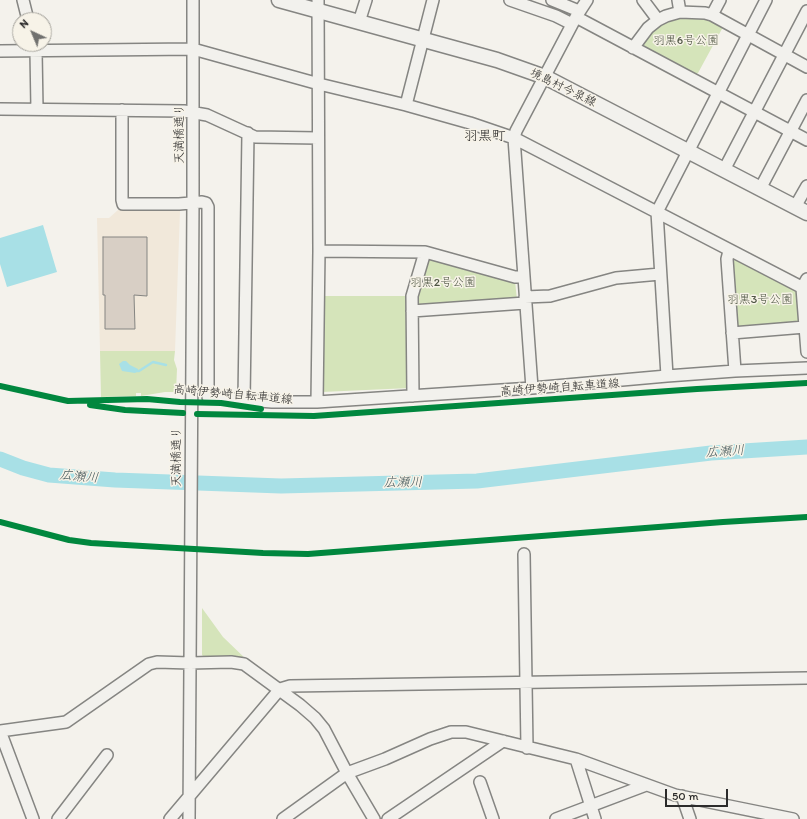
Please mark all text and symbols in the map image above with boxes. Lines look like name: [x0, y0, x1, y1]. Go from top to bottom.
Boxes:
north arrow: [12, 12, 52, 52]
text: N: [17, 16, 31, 31]
park label: 羽黒6号公園: [653, 34, 719, 48]
street label: 境島村今泉線: [527, 66, 599, 110]
street label: 天満橋通り: [173, 104, 187, 164]
district label: 羽黒町: [464, 128, 506, 144]
park label: 羽黒2号公園: [410, 276, 476, 290]
park label: 羽黒3号公園: [727, 293, 793, 307]
street label: 高崎伊勢崎自転車道線: [500, 377, 620, 399]
street label: 高崎伊勢崎自転車道線: [173, 383, 293, 407]
street label: 天満橋通り: [170, 427, 184, 487]
water label: 広瀬川: [705, 443, 745, 461]
water label: 広瀬川: [59, 468, 99, 486]
water label: 広瀬川: [383, 475, 423, 491]
scale bar: [667, 781, 730, 807]
text: 50 m: [672, 789, 698, 803]

